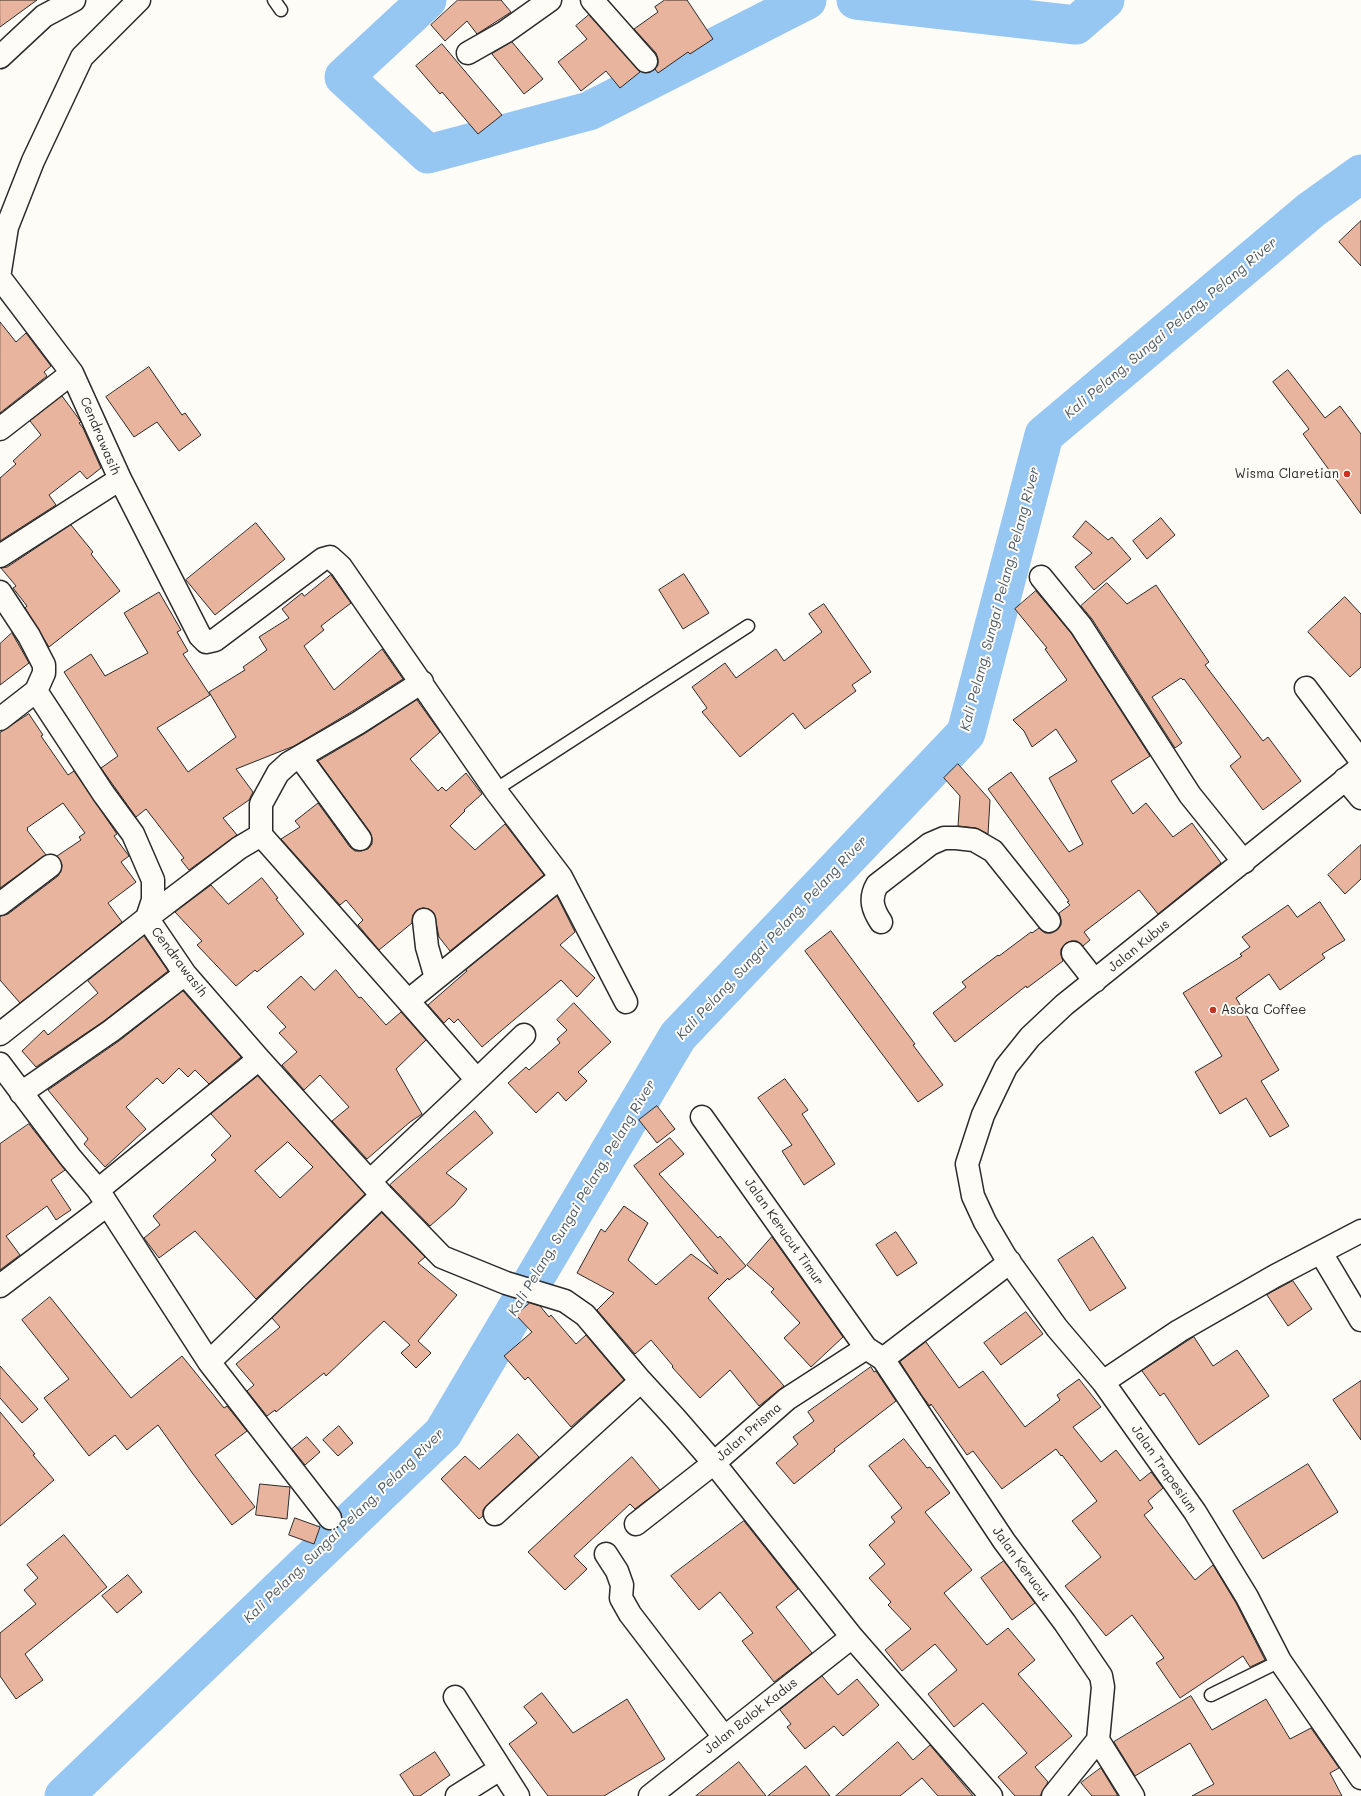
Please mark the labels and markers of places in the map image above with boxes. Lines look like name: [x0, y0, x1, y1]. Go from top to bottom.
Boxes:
place label: Wisma Claretian: [1234, 466, 1339, 482]
marker: Wisma Claretian: [1342, 469, 1352, 479]
place label: Asoka Coffee: [1221, 1002, 1306, 1018]
marker: Asoka Coffee: [1208, 1005, 1218, 1015]

